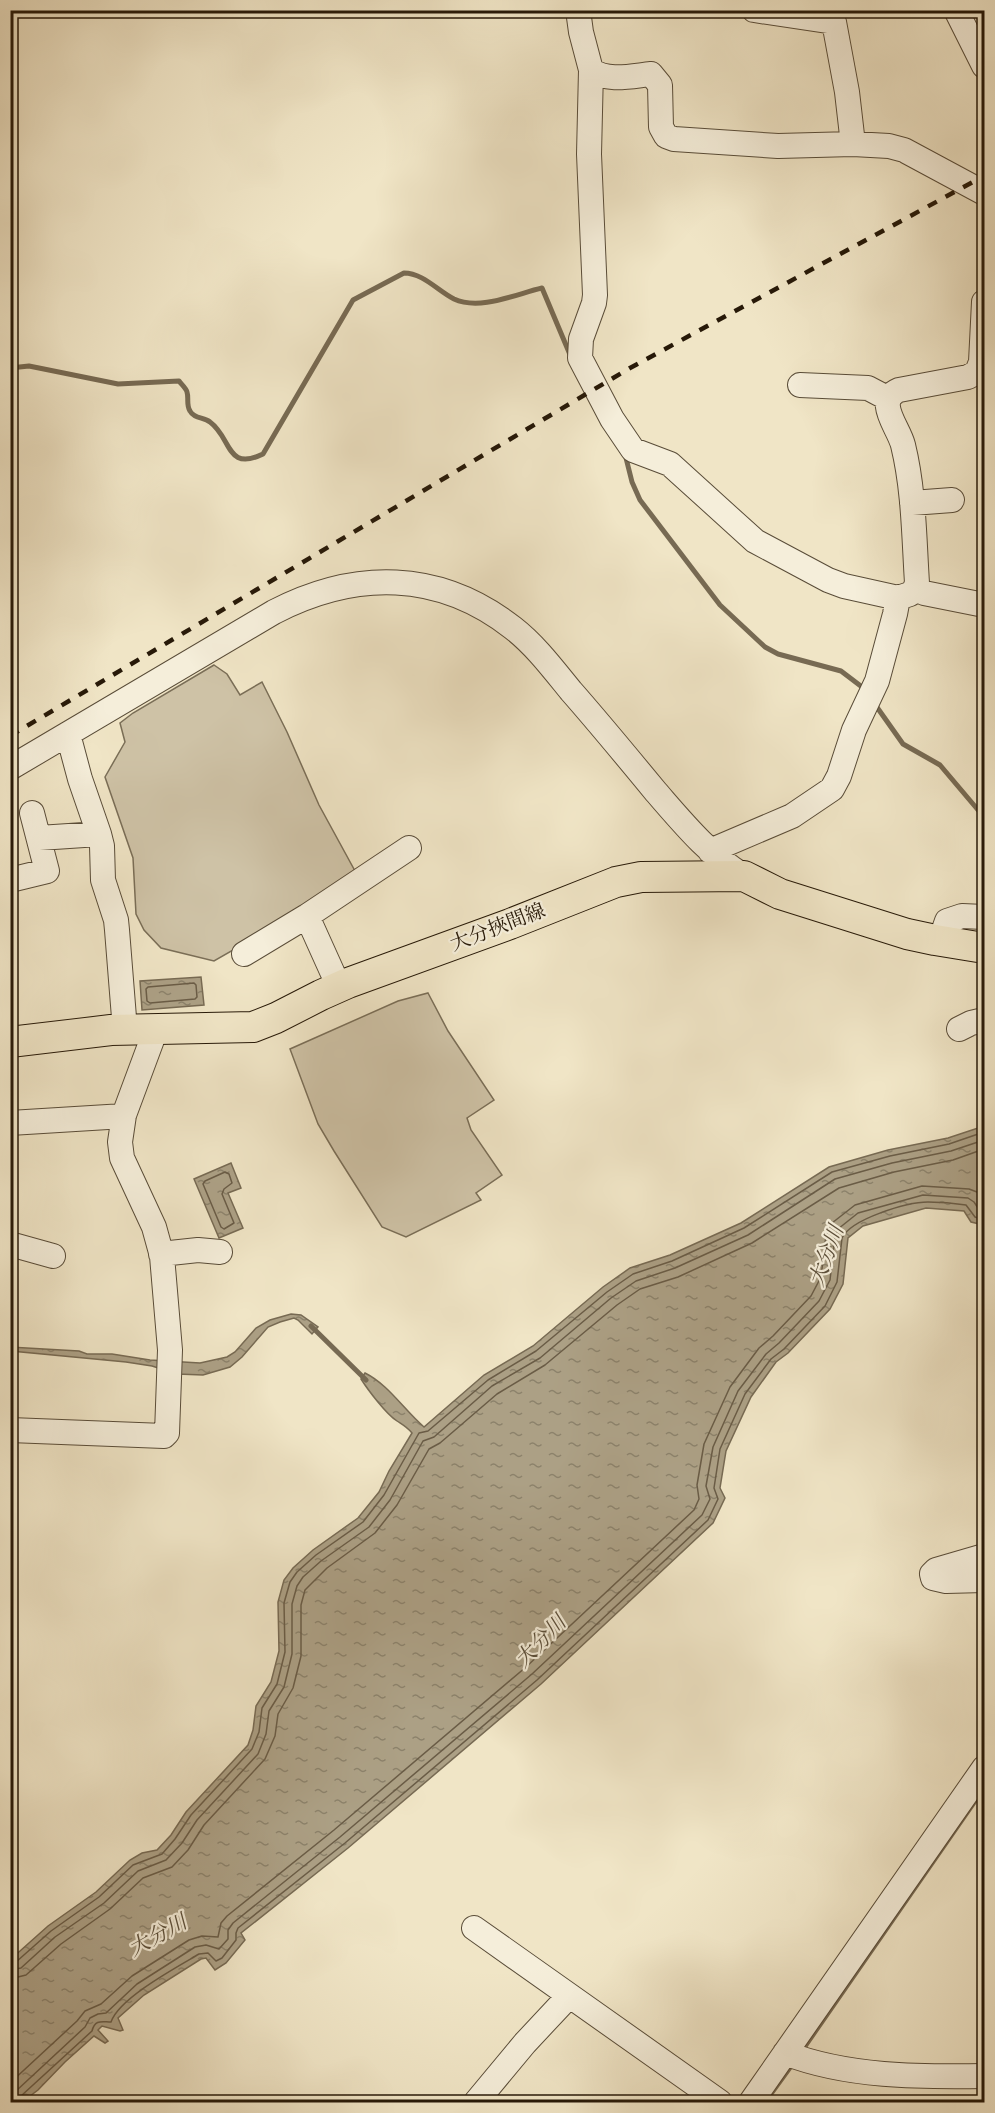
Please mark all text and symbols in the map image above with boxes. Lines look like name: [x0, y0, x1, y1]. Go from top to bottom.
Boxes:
street label: 大分挾間線: [447, 898, 549, 958]
water label: 大分川: [804, 1220, 851, 1290]
water label: 大分川: [510, 1609, 574, 1674]
water label: 大分川: [124, 1908, 194, 1963]

